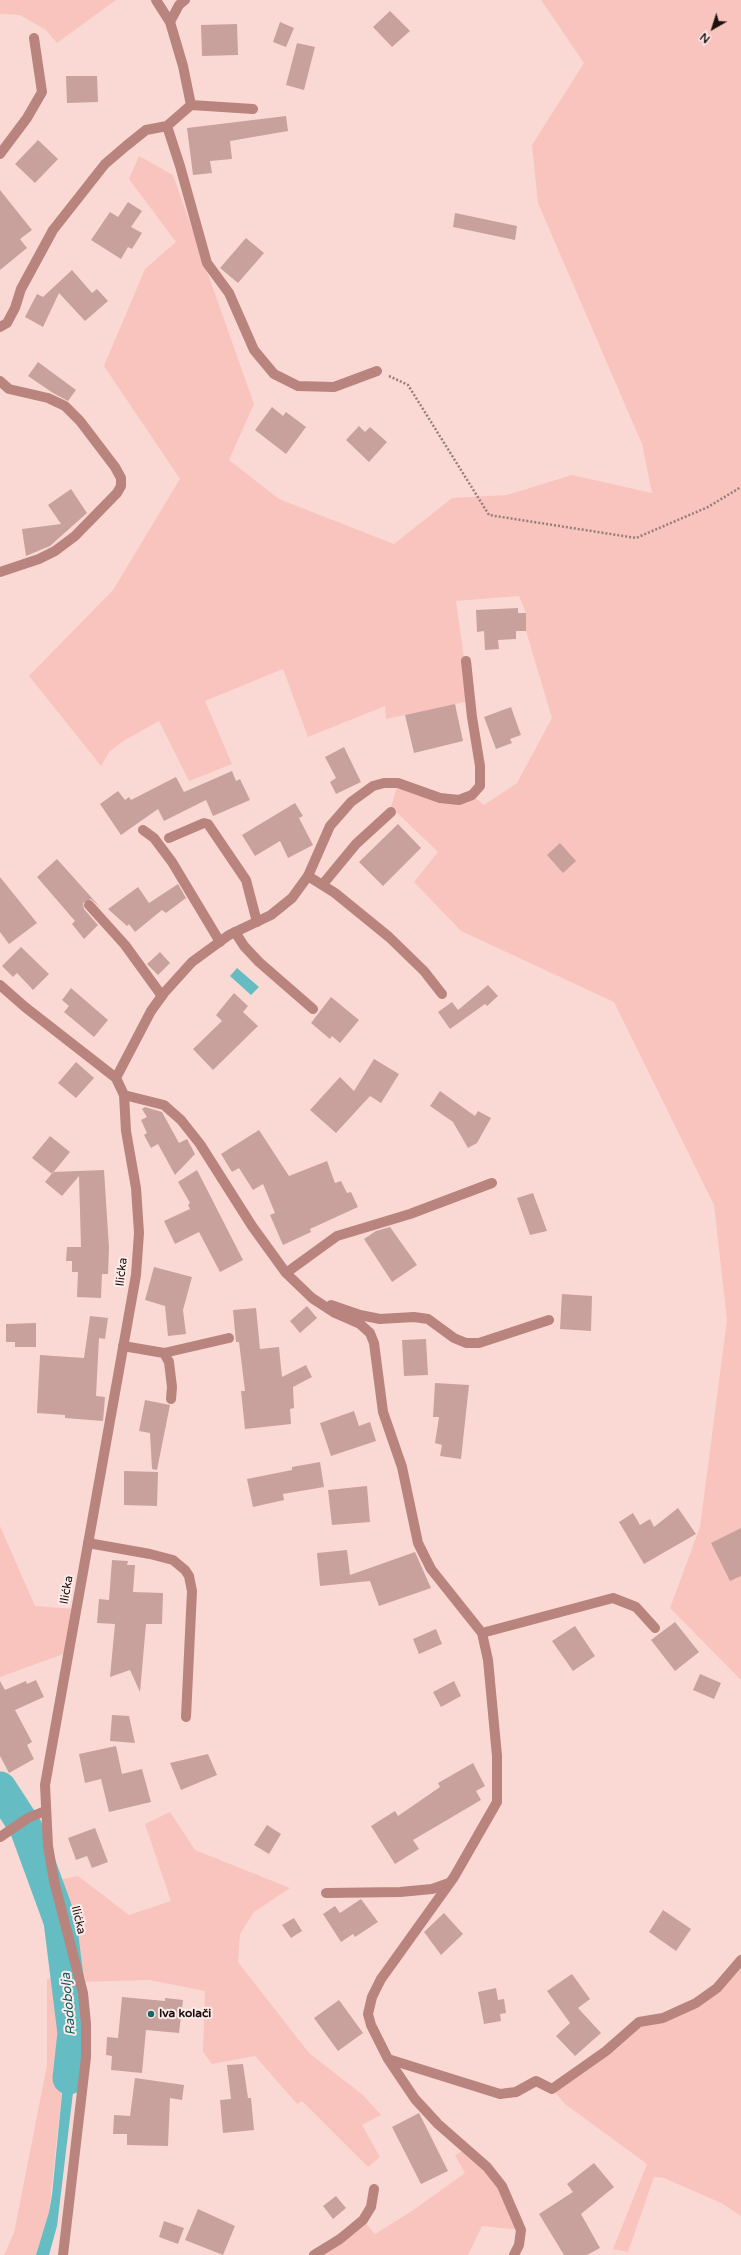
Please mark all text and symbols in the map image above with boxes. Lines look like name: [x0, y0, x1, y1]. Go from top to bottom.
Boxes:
north arrow: [693, 8, 733, 48]
text: N: [698, 30, 713, 46]
street label: Ilićka: [113, 1257, 131, 1287]
street label: Ilićka: [57, 1575, 77, 1605]
street label: Ilićka: [68, 1904, 88, 1936]
water label: Radobolja: [59, 1972, 79, 2036]
place label: Iva kolači: [159, 2007, 211, 2021]
marker: Iva kolači: [146, 2009, 156, 2019]

